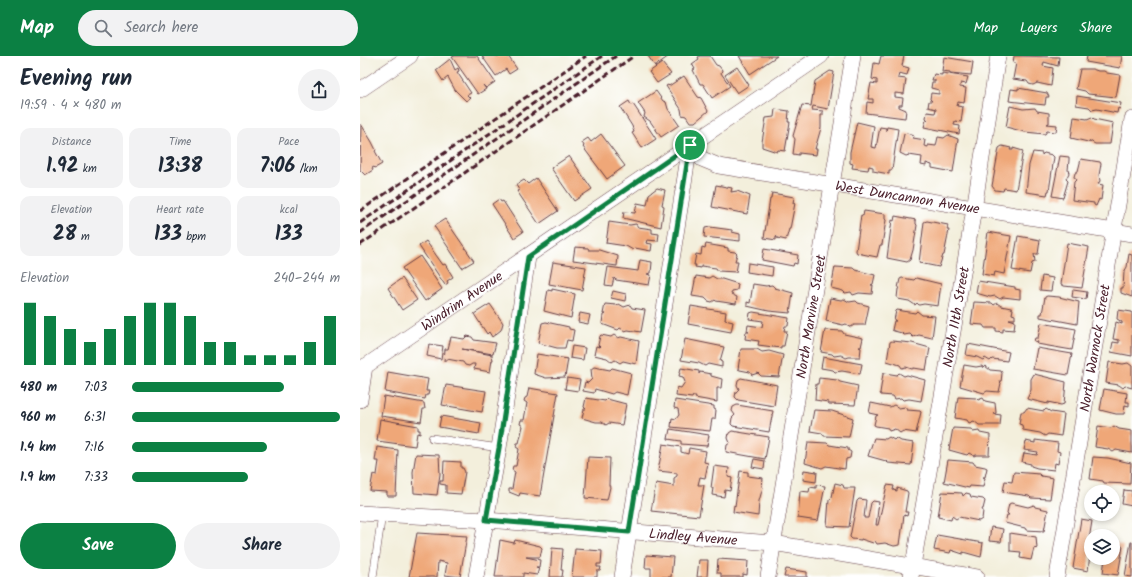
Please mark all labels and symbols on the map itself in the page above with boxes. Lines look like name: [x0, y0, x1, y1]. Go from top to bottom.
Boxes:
pin: [673, 128, 707, 162]
street label: West Duncannon Avenue: [834, 175, 982, 221]
street label: North Marvine Street: [791, 252, 833, 380]
street label: North 11th Street: [937, 264, 976, 369]
street label: Windrim Avenue: [417, 265, 508, 337]
street label: North Warnock Street: [1074, 282, 1117, 414]
street label: Lindley Avenue: [648, 523, 739, 552]

